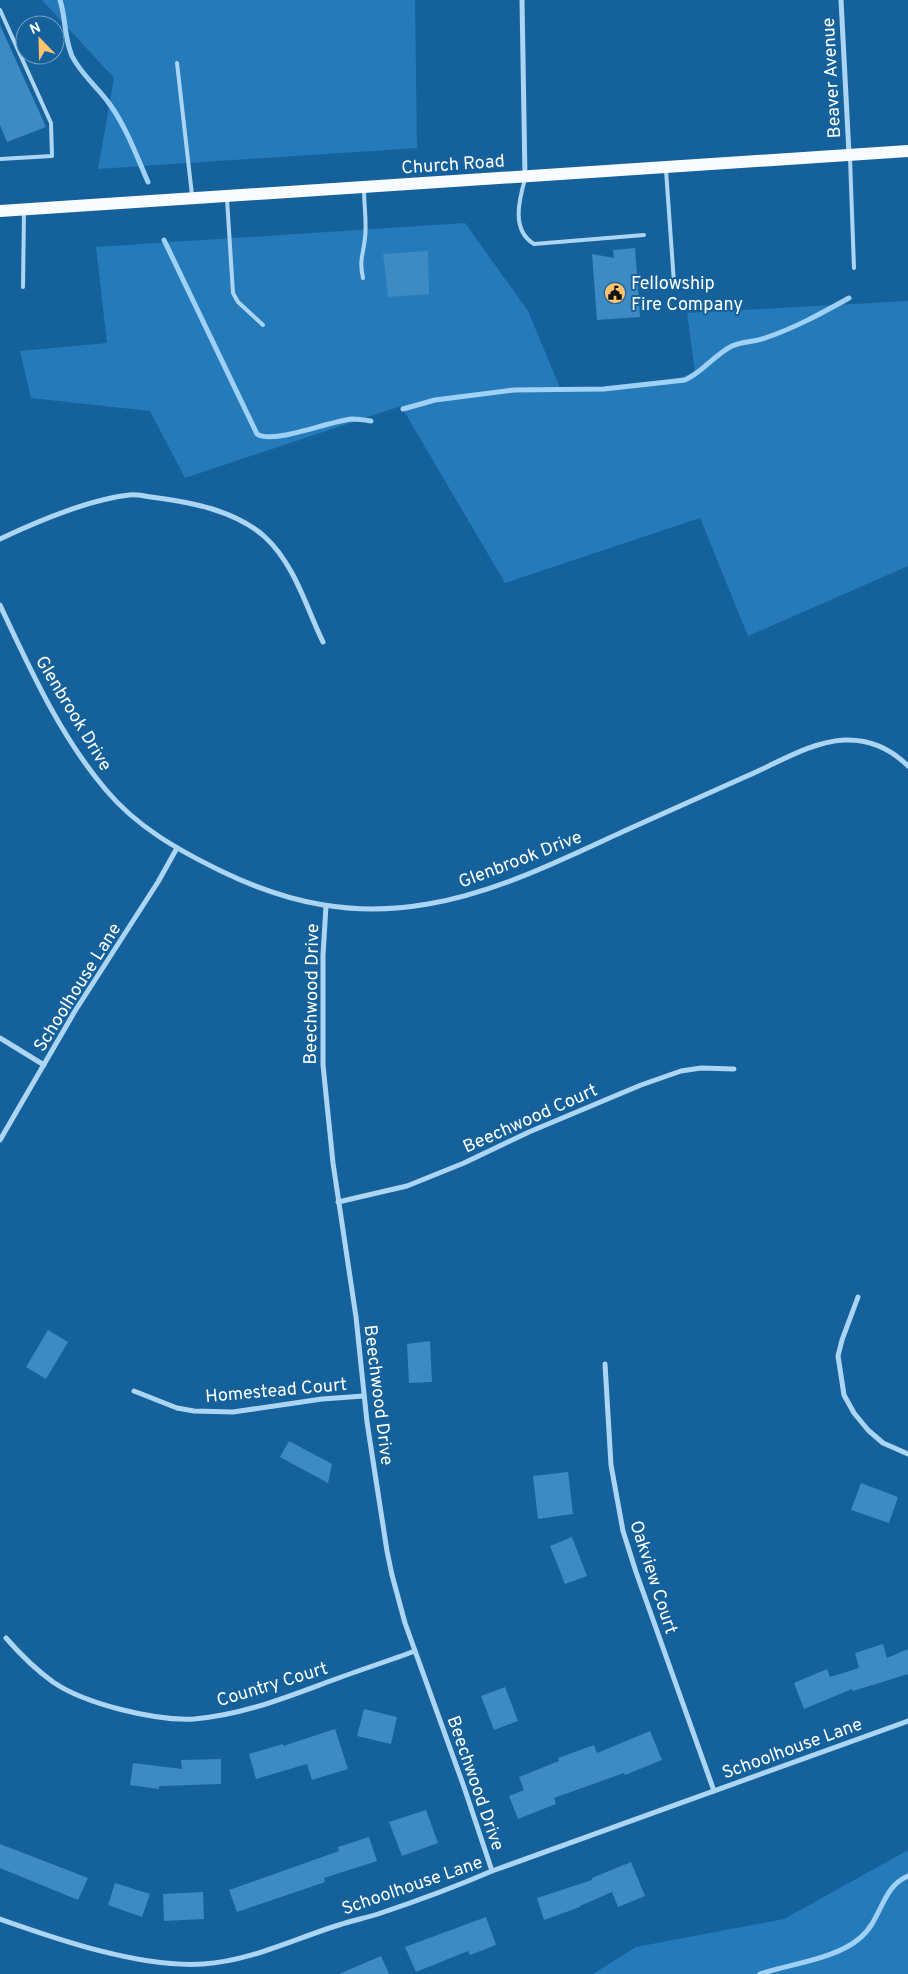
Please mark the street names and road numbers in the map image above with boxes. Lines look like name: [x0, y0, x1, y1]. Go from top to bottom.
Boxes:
street label: Beaver Avenue: [818, 17, 847, 139]
street label: Church Road: [401, 150, 506, 181]
street label: Glenbrook Drive: [29, 652, 116, 776]
street label: Glenbrook Drive: [456, 826, 586, 895]
street label: Schoolhouse Lane: [29, 919, 127, 1056]
street label: Beechwood Drive: [300, 923, 325, 1065]
street label: Beechwood Court: [460, 1079, 601, 1159]
street label: Beechwood Drive: [357, 1324, 398, 1467]
street label: Homestead Court: [204, 1374, 348, 1409]
street label: Oakview Court: [623, 1518, 682, 1637]
street label: Country Court: [214, 1658, 331, 1713]
street label: Beechwood Drive: [441, 1713, 508, 1854]
street label: Schoolhouse Lane: [719, 1713, 866, 1785]
street label: Schoolhouse Lane: [339, 1852, 486, 1921]

